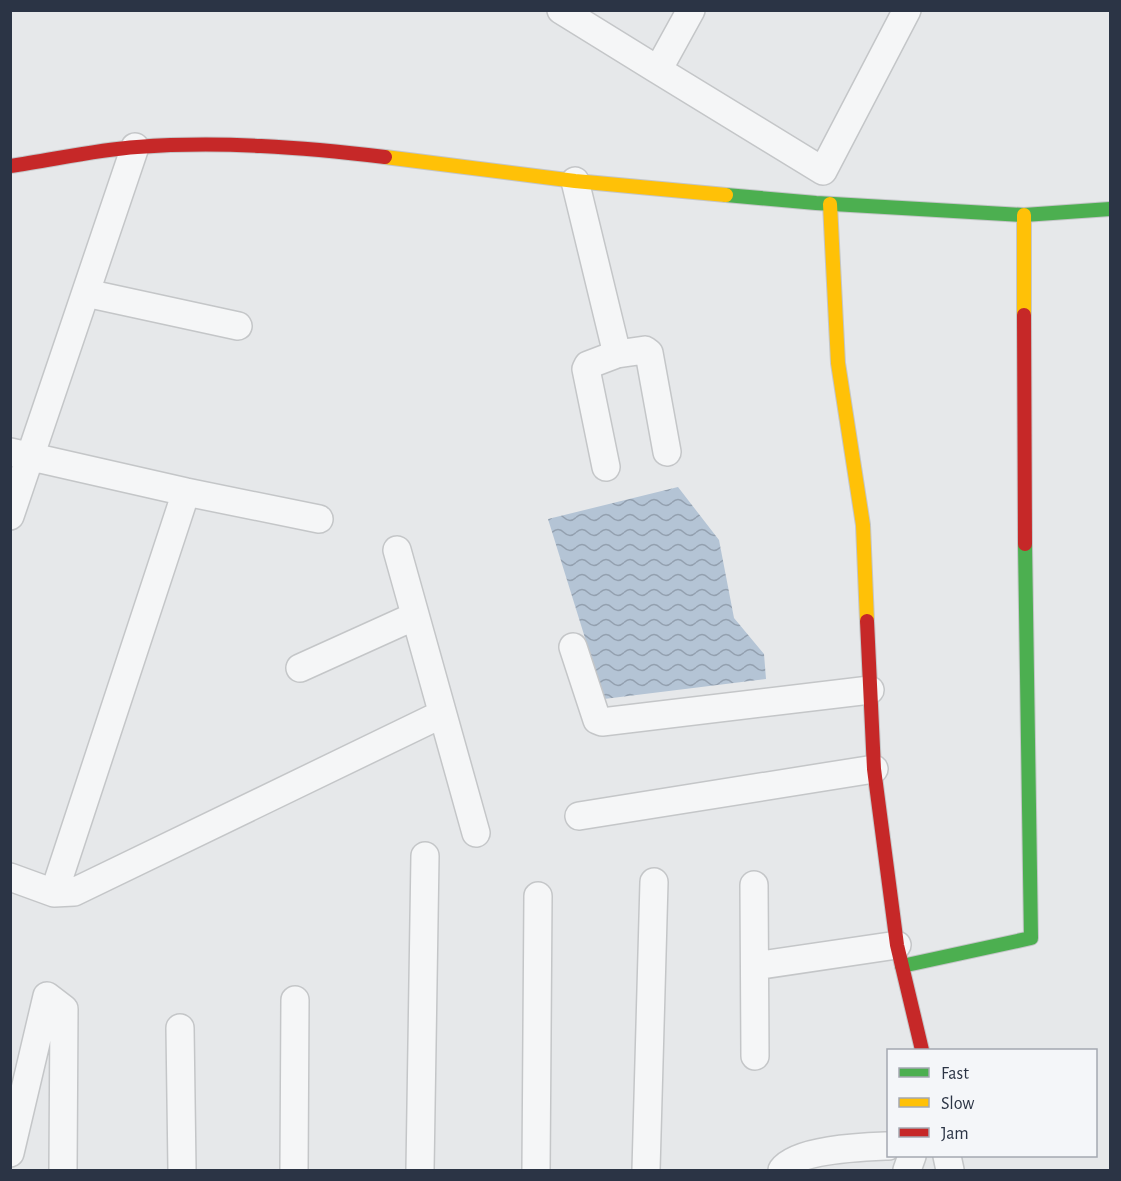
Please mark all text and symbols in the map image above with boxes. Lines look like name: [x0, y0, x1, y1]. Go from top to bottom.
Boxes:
legend: [887, 1049, 1097, 1157]
text: Fast: [941, 1065, 969, 1083]
text: Slow: [941, 1095, 974, 1113]
text: Jam: [941, 1125, 969, 1143]

